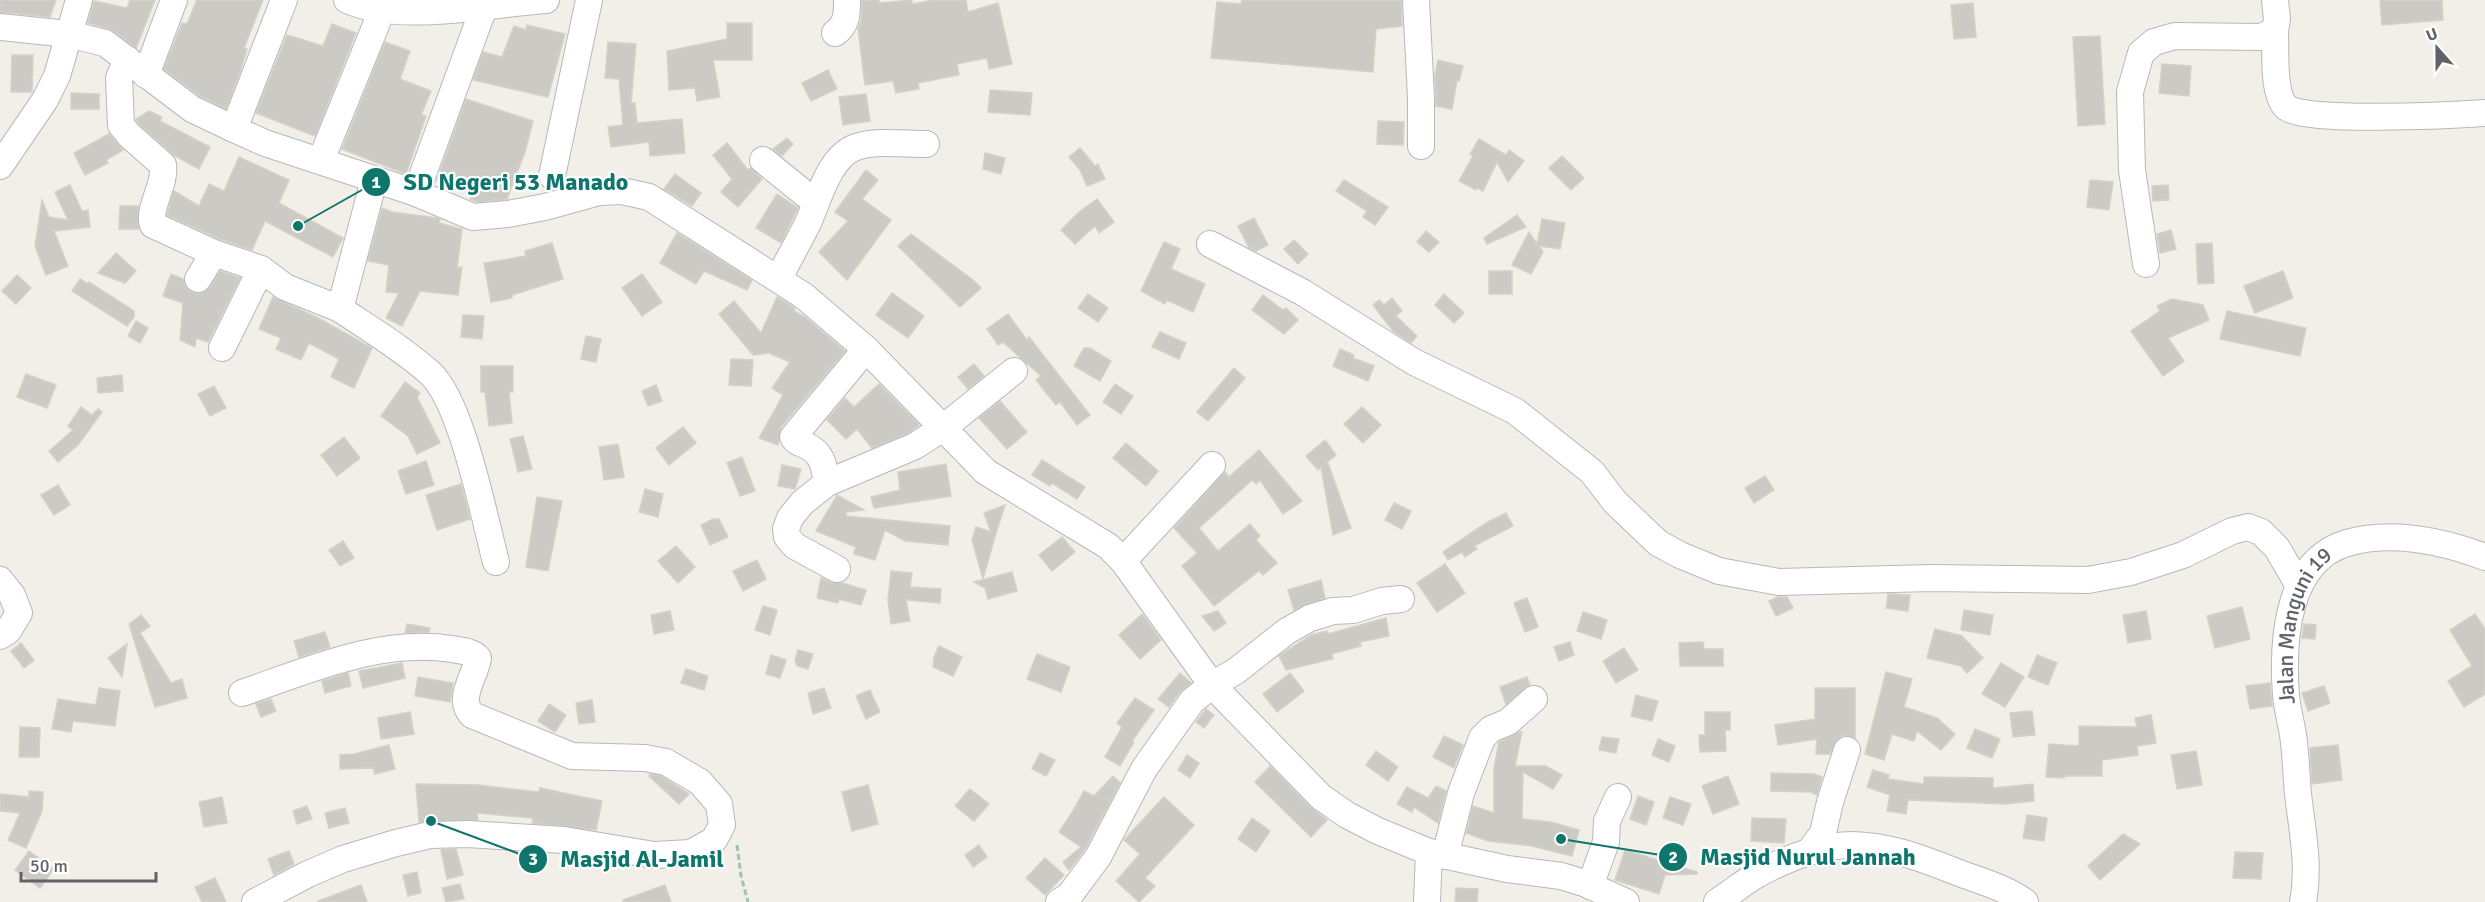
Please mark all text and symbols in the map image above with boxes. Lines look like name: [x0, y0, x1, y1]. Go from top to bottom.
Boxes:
north arrow: [2407, 18, 2467, 78]
text: U: [2423, 24, 2441, 46]
callout: SD Negeri 53 Manado: [361, 161, 640, 203]
text: SD Negeri 53 Manado: [404, 167, 628, 197]
text: 1: [371, 171, 381, 193]
street label: Jalan Manguni 19: [2271, 541, 2336, 706]
callout: Masjid Nurul Jannah: [1658, 836, 1928, 878]
callout: Masjid Al-Jamil: [518, 838, 735, 880]
text: Masjid Nurul Jannah: [1700, 842, 1916, 872]
text: Masjid Al-Jamil: [560, 844, 724, 874]
scale bar: [21, 845, 156, 883]
text: 2: [1668, 846, 1678, 868]
text: 3: [528, 848, 538, 870]
text: 50 m: [30, 855, 68, 877]

